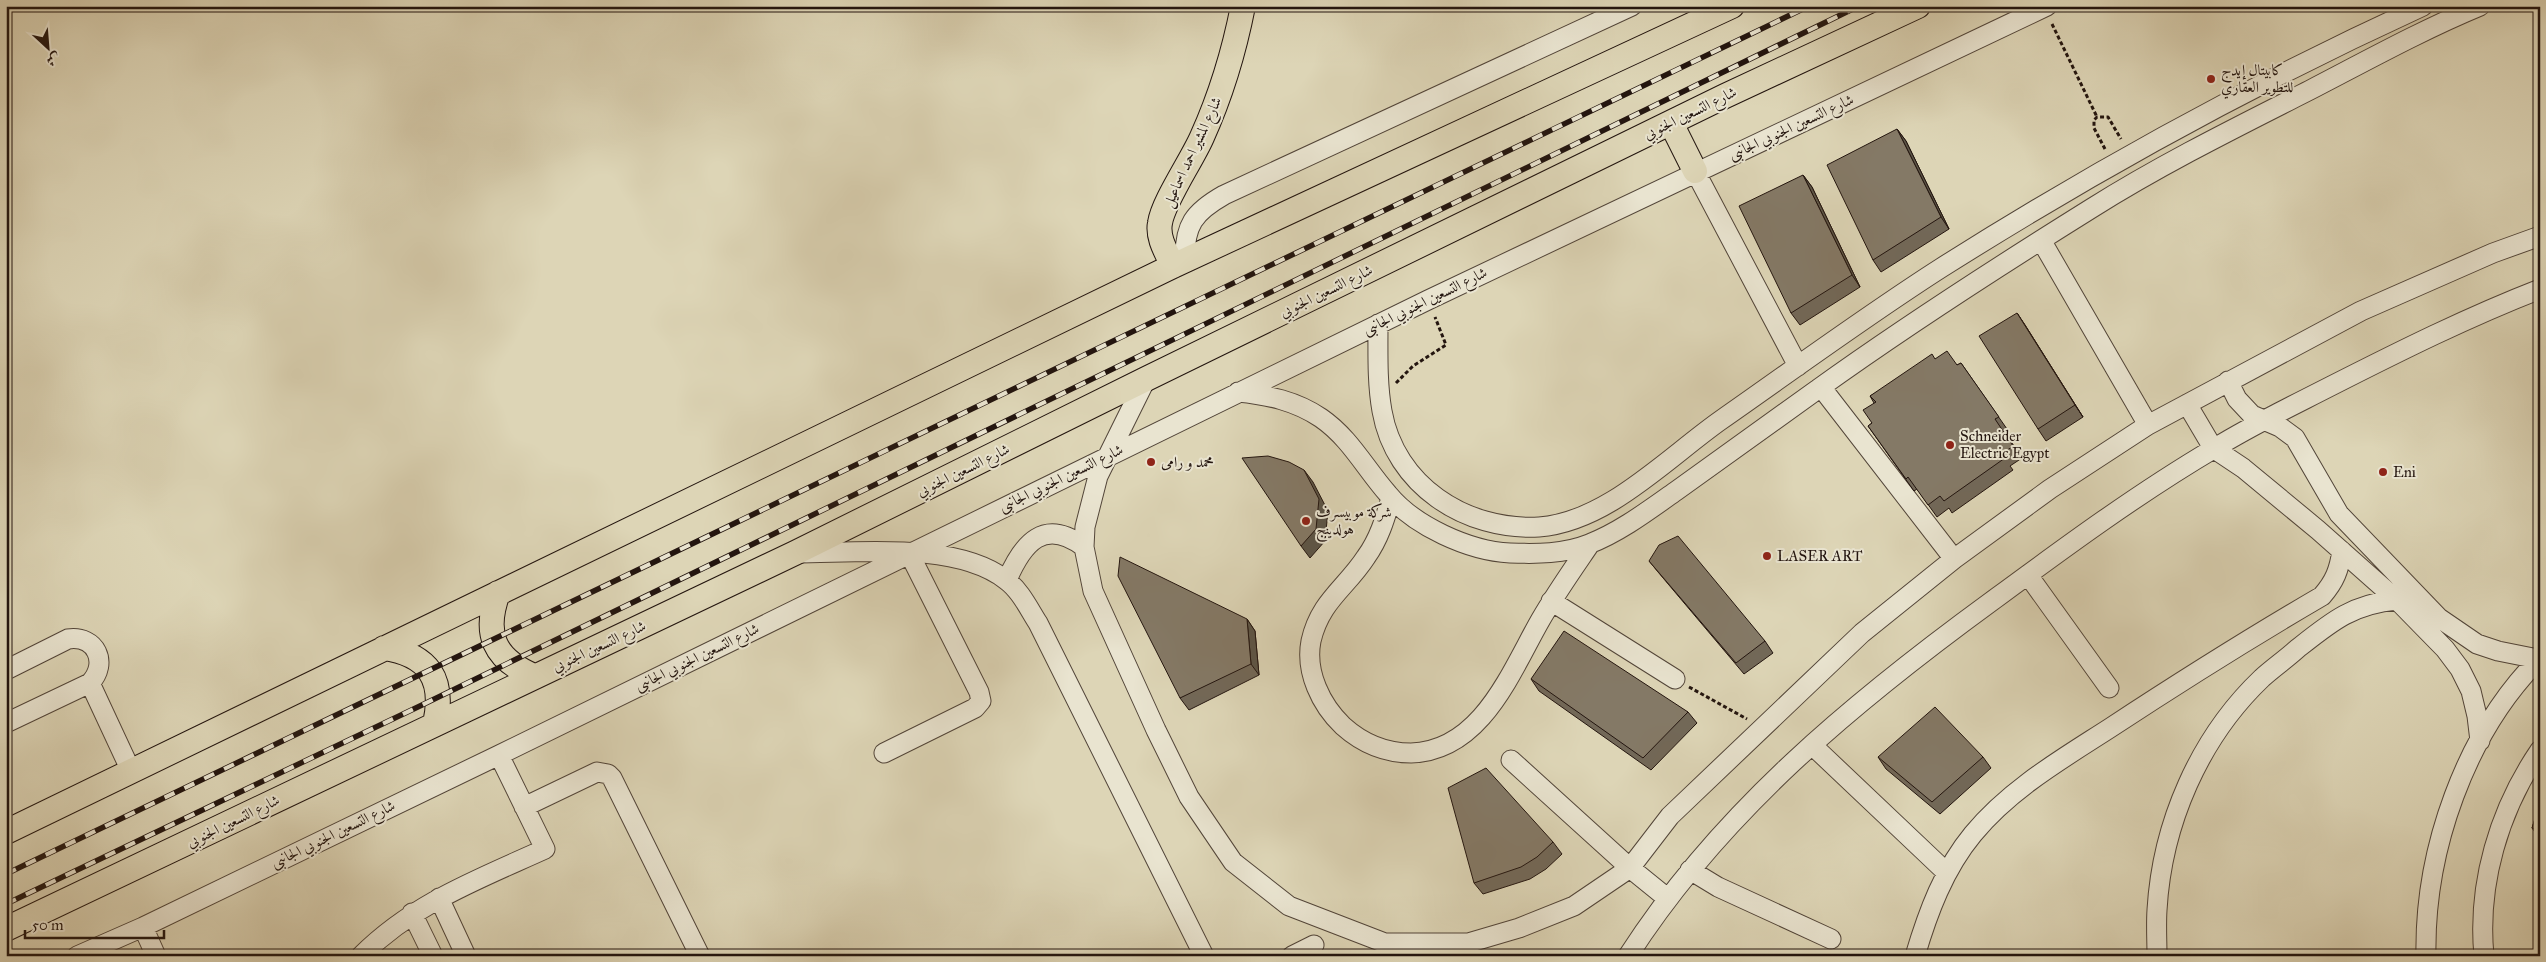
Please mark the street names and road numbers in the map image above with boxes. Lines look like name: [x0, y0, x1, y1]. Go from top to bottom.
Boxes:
street label: شارع التسعين الجنوبي: [1641, 83, 1741, 147]
street label: شارع التسعين الجنوبي الجانبى: [1726, 90, 1858, 168]
street label: شارع المشير احمد اسماعيل: [1158, 94, 1229, 212]
street label: شارع التسعين الجنوبي: [1277, 261, 1377, 325]
street label: شارع التسعين الجنوبي الجانبى: [1360, 263, 1492, 342]
street label: شارع التسعين الجنوبي: [914, 440, 1014, 504]
street label: شارع التسعين الجنوبي الجانبى: [996, 440, 1128, 519]
street label: شارع التسعين الجنوبي: [549, 616, 650, 679]
street label: شارع التسعين الجنوبي الجانبى: [632, 619, 764, 698]
street label: شارع التسعين الجنوبي: [184, 791, 284, 855]
street label: شارع التسعين الجنوبي الجانبى: [268, 796, 400, 875]

